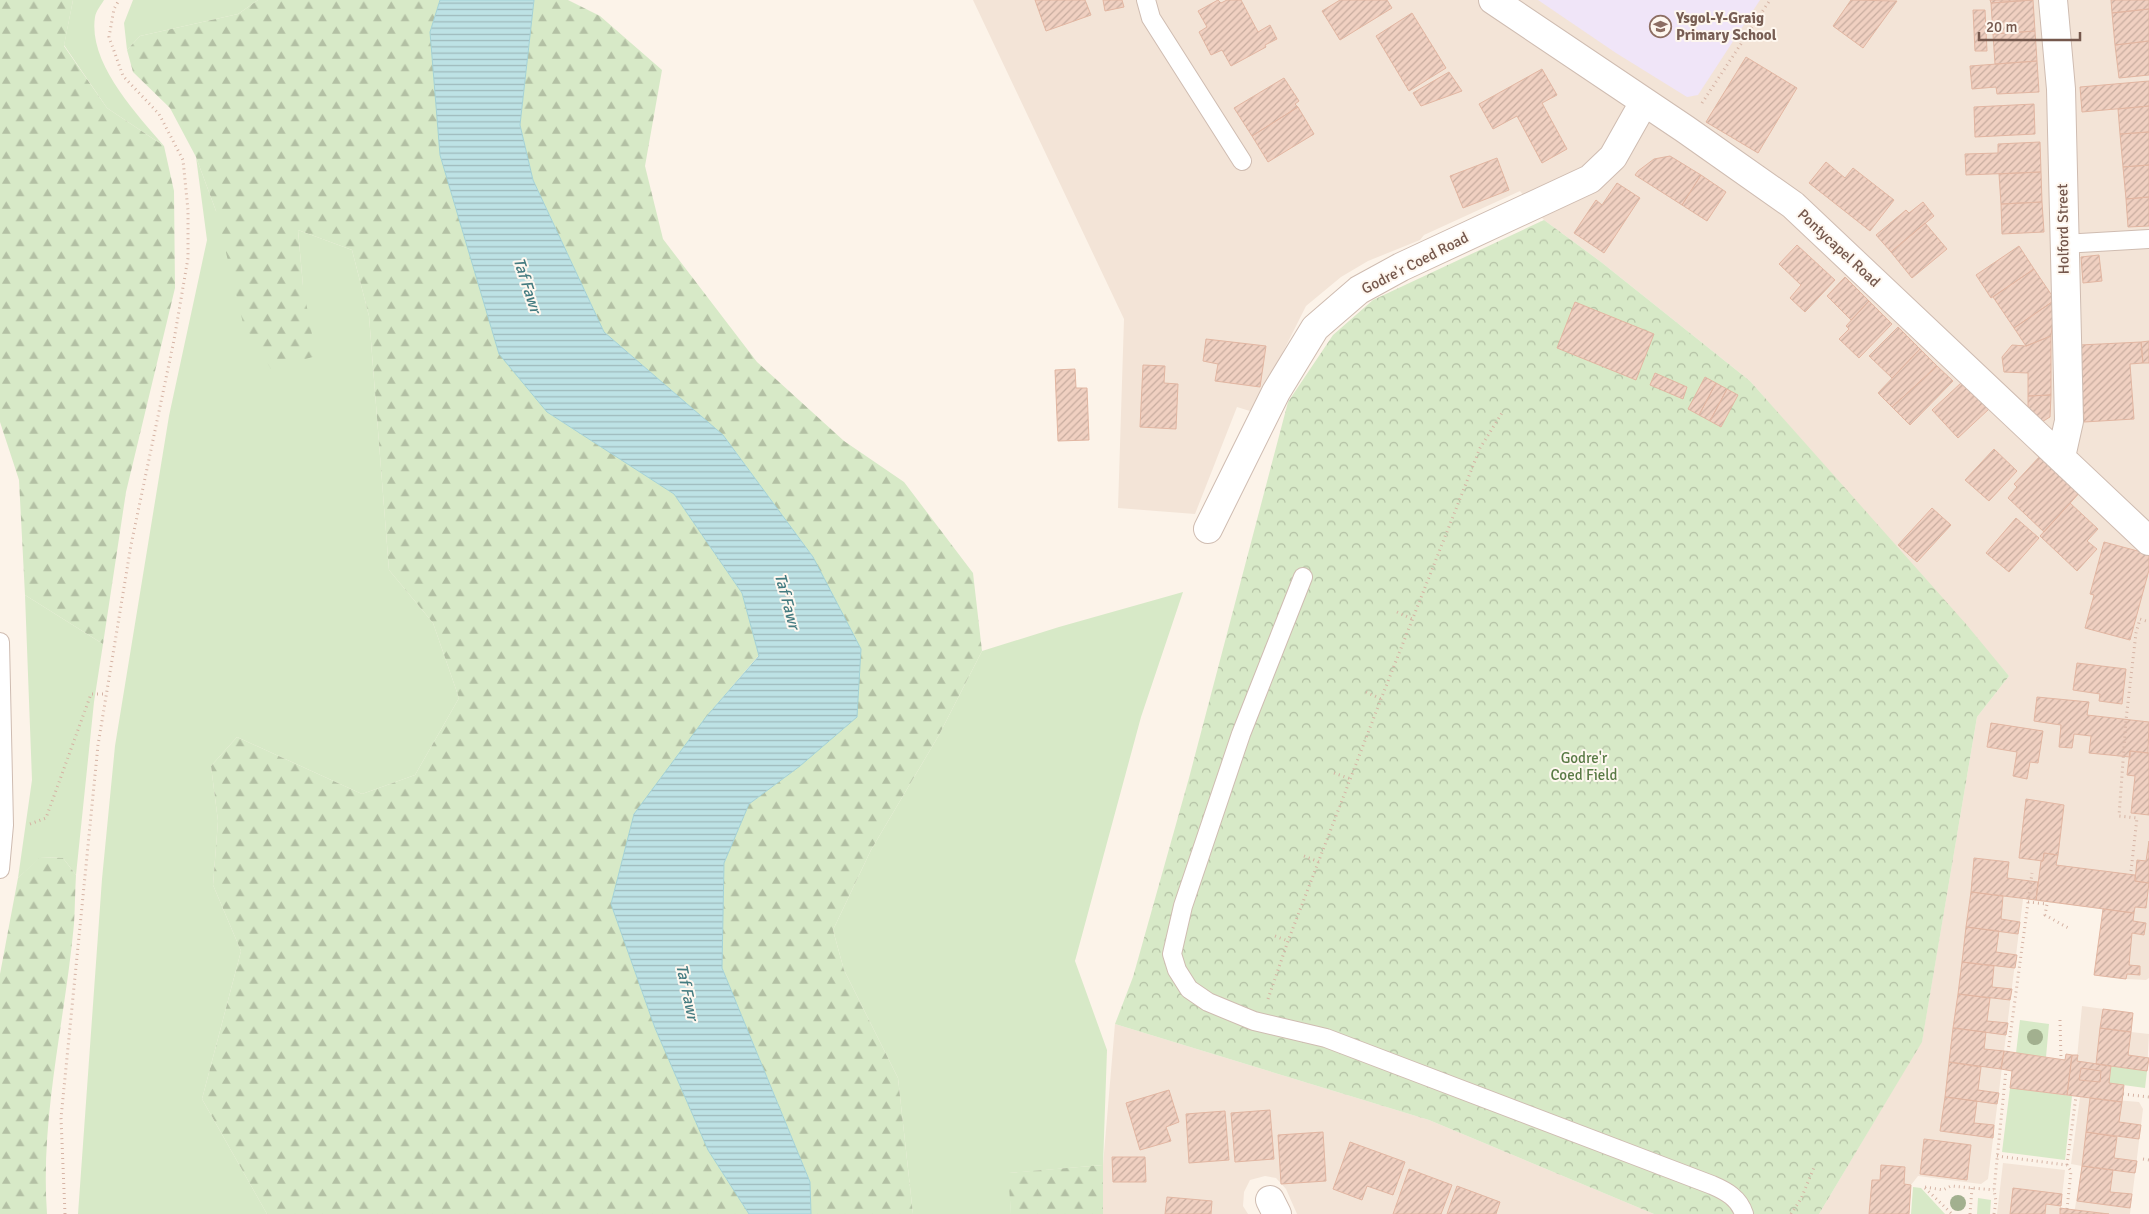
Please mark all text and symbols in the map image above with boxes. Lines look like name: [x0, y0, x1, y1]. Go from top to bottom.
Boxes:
place label: Ysgol-Y-Graig Primary School: [1675, 9, 1777, 44]
scale bar: [1979, 10, 2080, 42]
school or university icon: Ysgol-Y-Graig Primary School: [1648, 15, 1672, 39]
text: 20 m: [1986, 18, 2017, 36]
street label: Holford Street: [2053, 184, 2073, 274]
street label: Pontycapel Road: [1794, 205, 1884, 291]
street label: Godre'r Coed Road: [1358, 228, 1472, 298]
water label: Taf Fawr: [509, 255, 546, 317]
water label: Taf Fawr: [770, 571, 805, 633]
park label: Godre'r Coed Field: [1550, 749, 1618, 784]
water label: Taf Fawr: [671, 962, 703, 1024]

